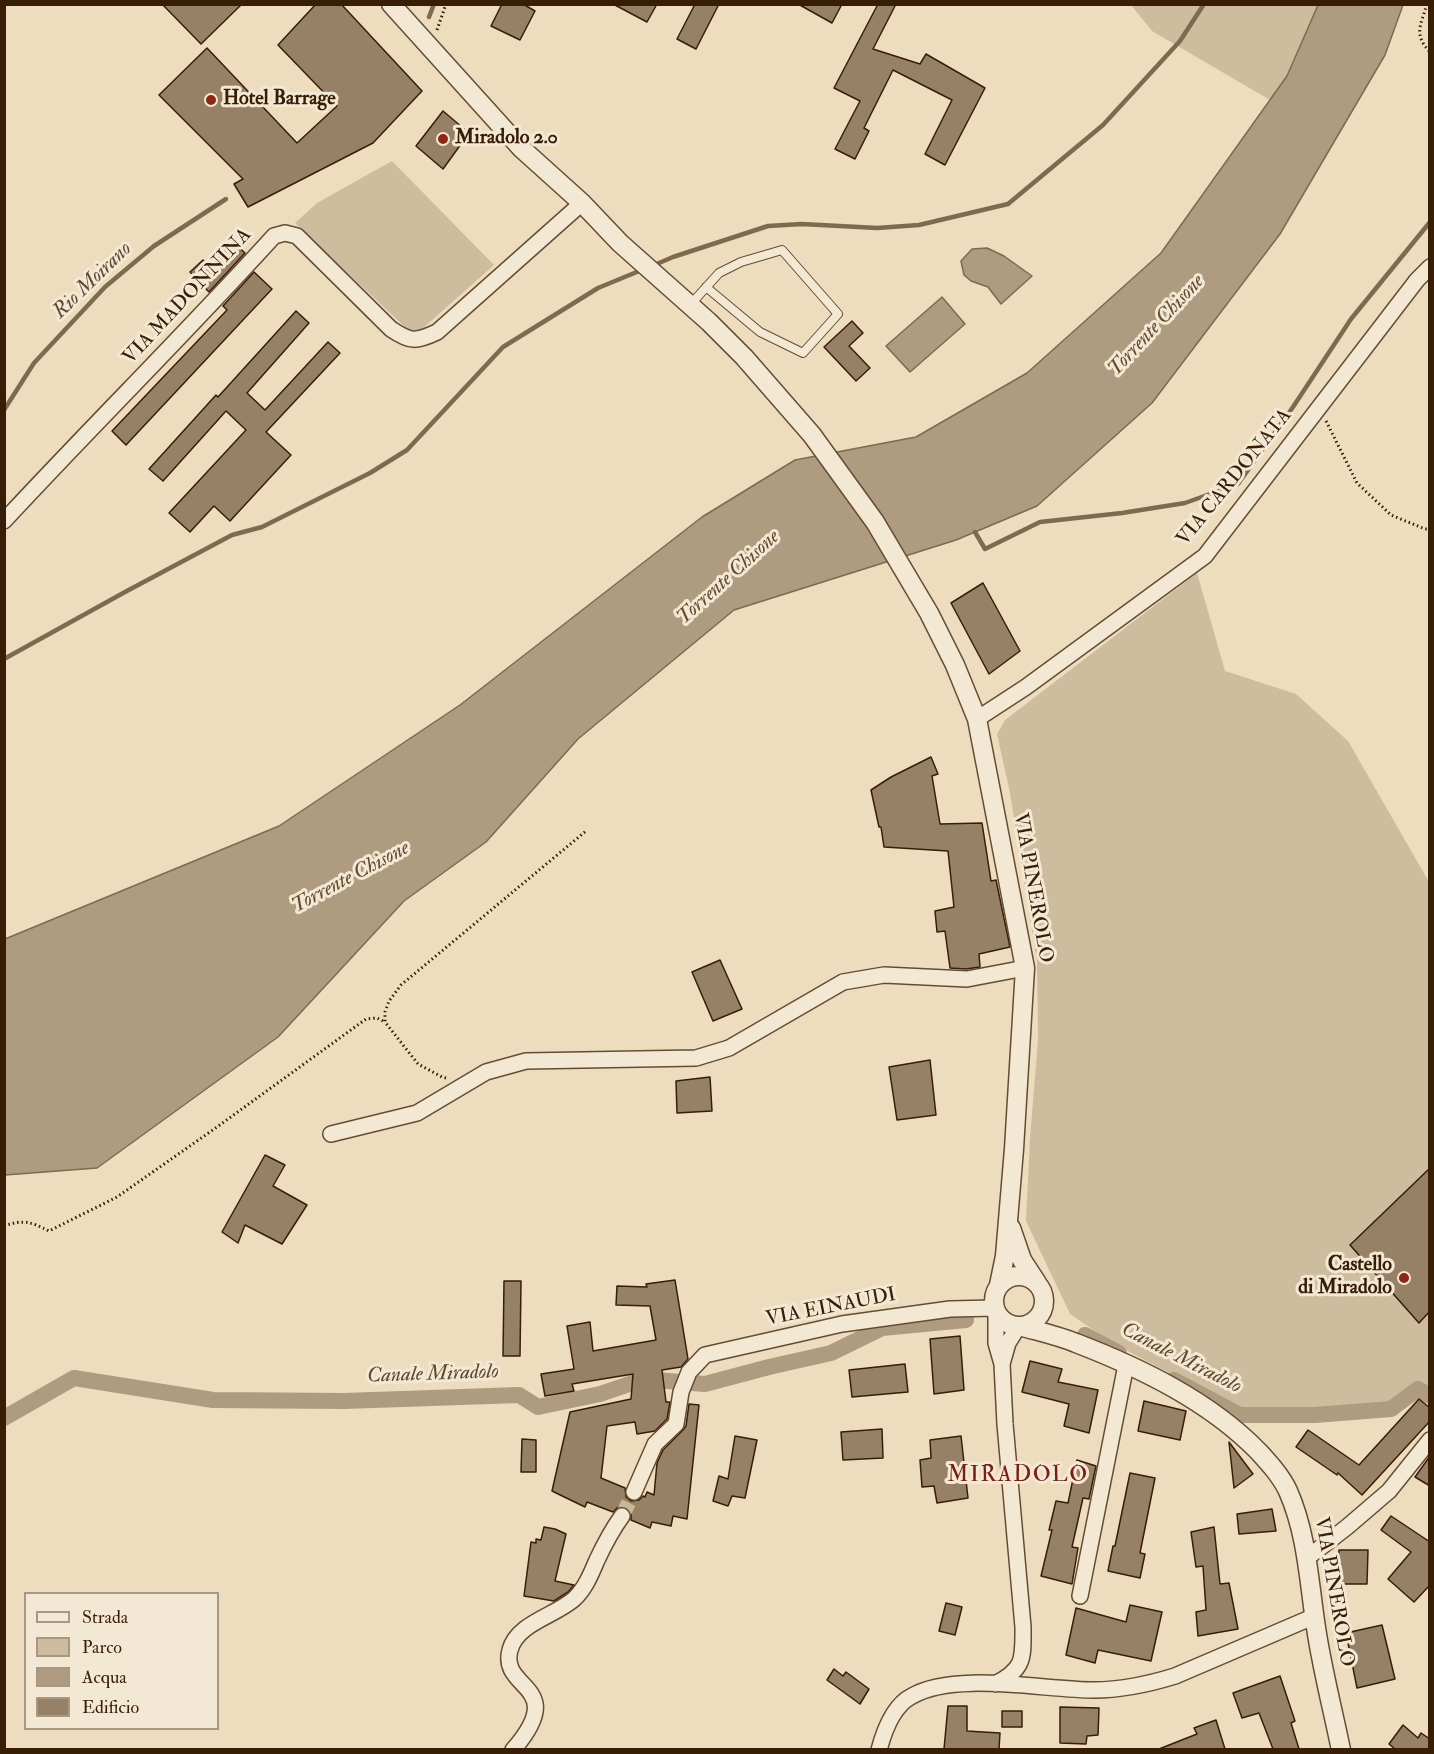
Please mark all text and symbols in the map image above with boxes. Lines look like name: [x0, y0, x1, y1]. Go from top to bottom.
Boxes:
place label: Hotel Barrage: [223, 88, 336, 112]
marker: Hotel Barrage: [204, 93, 218, 107]
place label: Miradolo 2.0: [455, 127, 558, 151]
marker: Miradolo 2.0: [436, 132, 450, 146]
street label: VIA MADONNINA: [119, 224, 257, 370]
water label: Rio Moirano: [48, 237, 138, 325]
water label: Torrente Chisone: [1104, 270, 1210, 382]
street label: VIA CARDONATA: [1172, 405, 1298, 551]
water label: Torrente Chisone: [672, 525, 786, 631]
street label: VIA PINEROLO: [1007, 811, 1057, 965]
water label: Torrente Chisone: [288, 836, 414, 920]
place label: Castello di Miradolo: [1298, 1254, 1392, 1301]
marker: Castello di Miradolo: [1397, 1271, 1411, 1285]
street label: VIA EINAUDI: [764, 1284, 898, 1332]
water label: Canale Miradolo: [1117, 1318, 1245, 1400]
water label: Canale Miradolo: [367, 1360, 499, 1390]
district label: MIRADOLO: [947, 1463, 1089, 1489]
street label: VIA PINEROLO: [1308, 1515, 1358, 1669]
legend: [24, 1592, 219, 1730]
text: Strada: [82, 1606, 128, 1629]
text: Parco: [82, 1636, 122, 1659]
text: Acqua: [82, 1666, 127, 1689]
text: Edificio: [82, 1696, 139, 1719]

